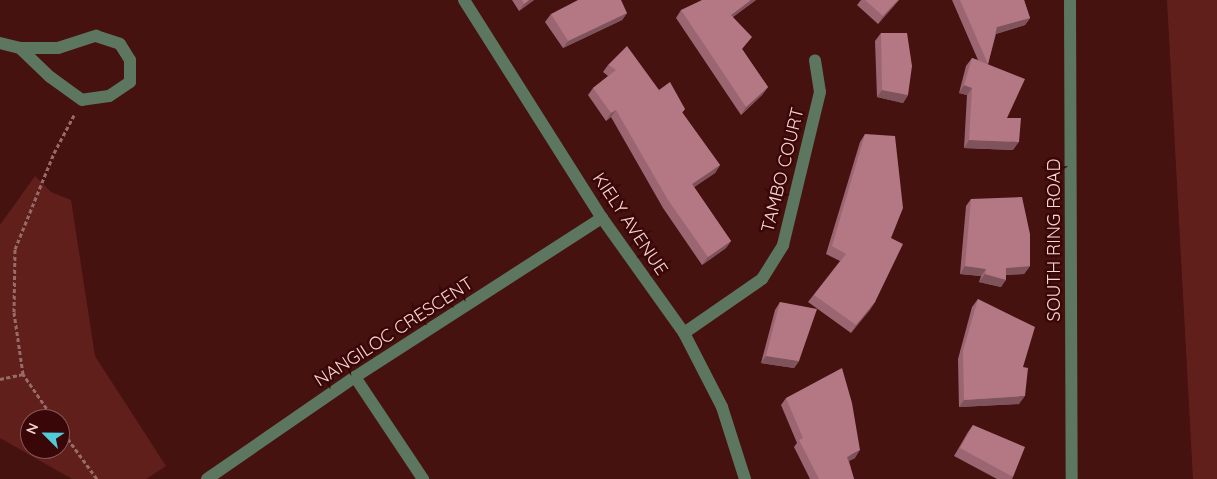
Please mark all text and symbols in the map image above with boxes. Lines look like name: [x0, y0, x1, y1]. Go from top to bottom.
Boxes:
street label: TAMBO COURT: [757, 105, 809, 235]
street label: SOUTH RING ROAD: [1043, 159, 1065, 321]
street label: KIELY AVENUE: [588, 169, 672, 279]
street label: NANGILOC CRESCENT: [311, 273, 477, 391]
north arrow: [20, 409, 70, 459]
text: N: [22, 420, 42, 437]

